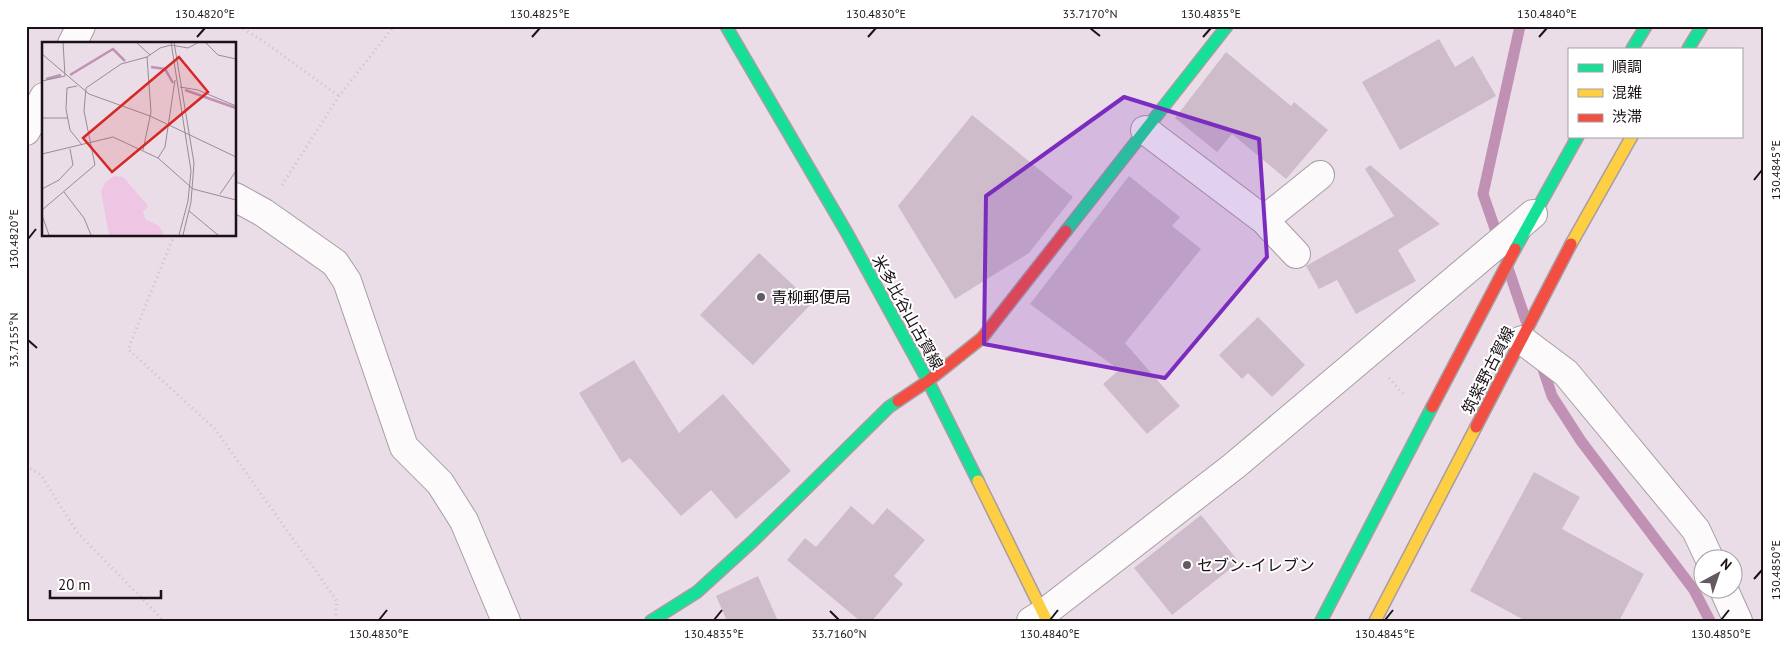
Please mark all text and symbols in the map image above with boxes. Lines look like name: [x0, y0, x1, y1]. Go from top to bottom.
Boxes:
text: 130.4820°E: [175, 6, 235, 21]
text: 130.4825°E: [510, 6, 570, 21]
text: 130.4830°E: [846, 6, 906, 21]
text: 33.7170°N: [1063, 6, 1117, 21]
text: 130.4835°E: [1181, 6, 1241, 21]
text: 130.4840°E: [1517, 6, 1577, 21]
inset map: [42, 42, 236, 236]
legend: [1568, 48, 1742, 138]
text: 順調: [1612, 57, 1642, 76]
text: 混雑: [1612, 83, 1642, 102]
text: 渋滞: [1612, 107, 1642, 126]
text: 130.4845°E: [1768, 140, 1783, 200]
text: 130.4820°E: [6, 209, 21, 269]
street label: 米多比谷山古賀線: [868, 251, 948, 373]
place label: 青柳郵便局: [771, 287, 851, 307]
marker: 青柳郵便局: [755, 291, 767, 303]
text: 33.7155°N: [6, 313, 21, 367]
street label: 筑紫野古賀線: [1457, 323, 1519, 417]
text: 130.4850°E: [1768, 540, 1783, 600]
north arrow: [1692, 550, 1742, 600]
text: N: [1717, 554, 1736, 574]
place label: セブン-イレブン: [1197, 555, 1315, 575]
marker: セブン-イレブン: [1181, 559, 1193, 571]
scale bar: [50, 567, 161, 599]
text: 20 m: [58, 575, 91, 594]
text: 130.4830°E: [349, 626, 409, 641]
text: 130.4835°E: [684, 626, 744, 641]
text: 33.7160°N: [812, 626, 866, 641]
text: 130.4840°E: [1020, 626, 1080, 641]
text: 130.4845°E: [1355, 626, 1415, 641]
text: 130.4850°E: [1691, 626, 1751, 641]

